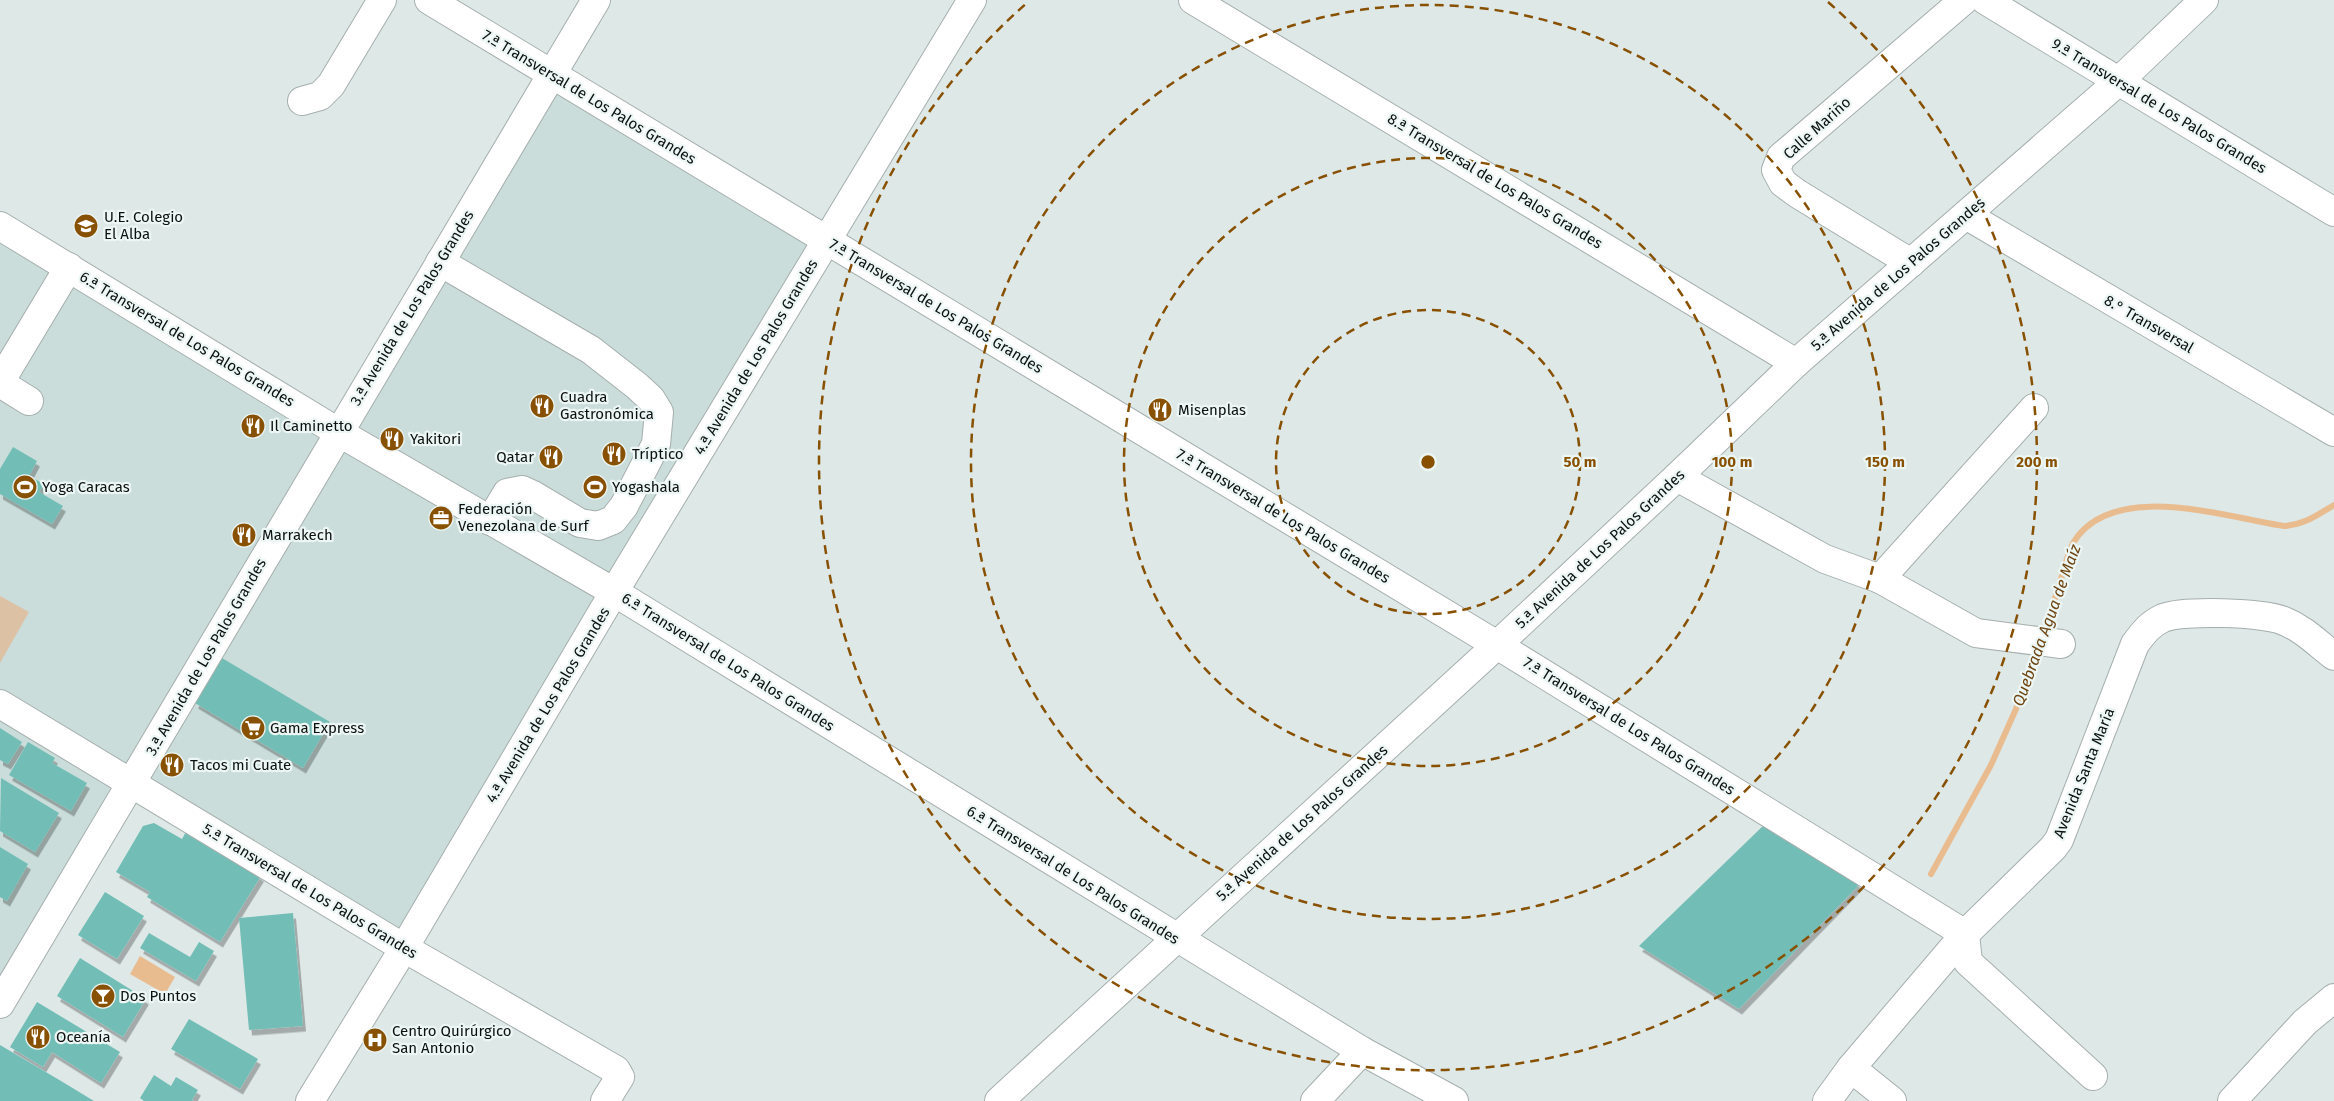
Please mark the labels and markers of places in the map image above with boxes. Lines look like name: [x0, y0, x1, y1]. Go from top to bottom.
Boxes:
place label: U.E. Colegio El Alba: [104, 208, 183, 243]
school or university icon: U.E. Colegio El Alba: [73, 213, 99, 239]
place label: Cuadra Gastronómica: [560, 388, 654, 423]
restaurant icon: Cuadra Gastronómica: [529, 393, 555, 419]
restaurant icon: Misenplas: [1147, 397, 1173, 423]
place label: Misenplas: [1178, 401, 1246, 419]
restaurant icon: Il Caminetto: [240, 413, 266, 439]
place label: Il Caminetto: [270, 417, 353, 435]
restaurant icon: Yakitori: [379, 426, 405, 452]
place label: Yakitori: [410, 430, 461, 448]
restaurant icon: Tríptico: [601, 441, 627, 467]
restaurant icon: Qatar: [538, 444, 564, 470]
place label: Tríptico: [632, 445, 684, 463]
place label: Qatar: [496, 448, 534, 466]
centre of rings: [1419, 453, 1437, 471]
sports icon: Yoga Caracas: [12, 474, 38, 500]
sports icon: Yogashala: [582, 474, 608, 500]
place label: Yoga Caracas: [42, 478, 130, 496]
place label: Yogashala: [612, 478, 680, 496]
place label: Federación Venezolana de Surf: [458, 500, 589, 535]
office icon: Federación Venezolana de Surf: [428, 505, 454, 531]
restaurant icon: Marrakech: [231, 522, 257, 548]
place label: Marrakech: [262, 526, 333, 544]
supermarket icon: Gama Express: [240, 715, 266, 741]
place label: Gama Express: [270, 719, 364, 737]
restaurant icon: Tacos mi Cuate: [159, 752, 185, 778]
place label: Tacos mi Cuate: [190, 756, 291, 774]
bar icon: Dos Puntos: [90, 983, 116, 1009]
place label: Dos Puntos: [120, 987, 196, 1005]
place label: Centro Quirúrgico San Antonio: [392, 1022, 512, 1057]
restaurant icon: Oceanía: [25, 1024, 51, 1050]
hospital icon: Centro Quirúrgico San Antonio: [362, 1027, 388, 1053]
place label: Oceanía: [56, 1028, 111, 1046]

